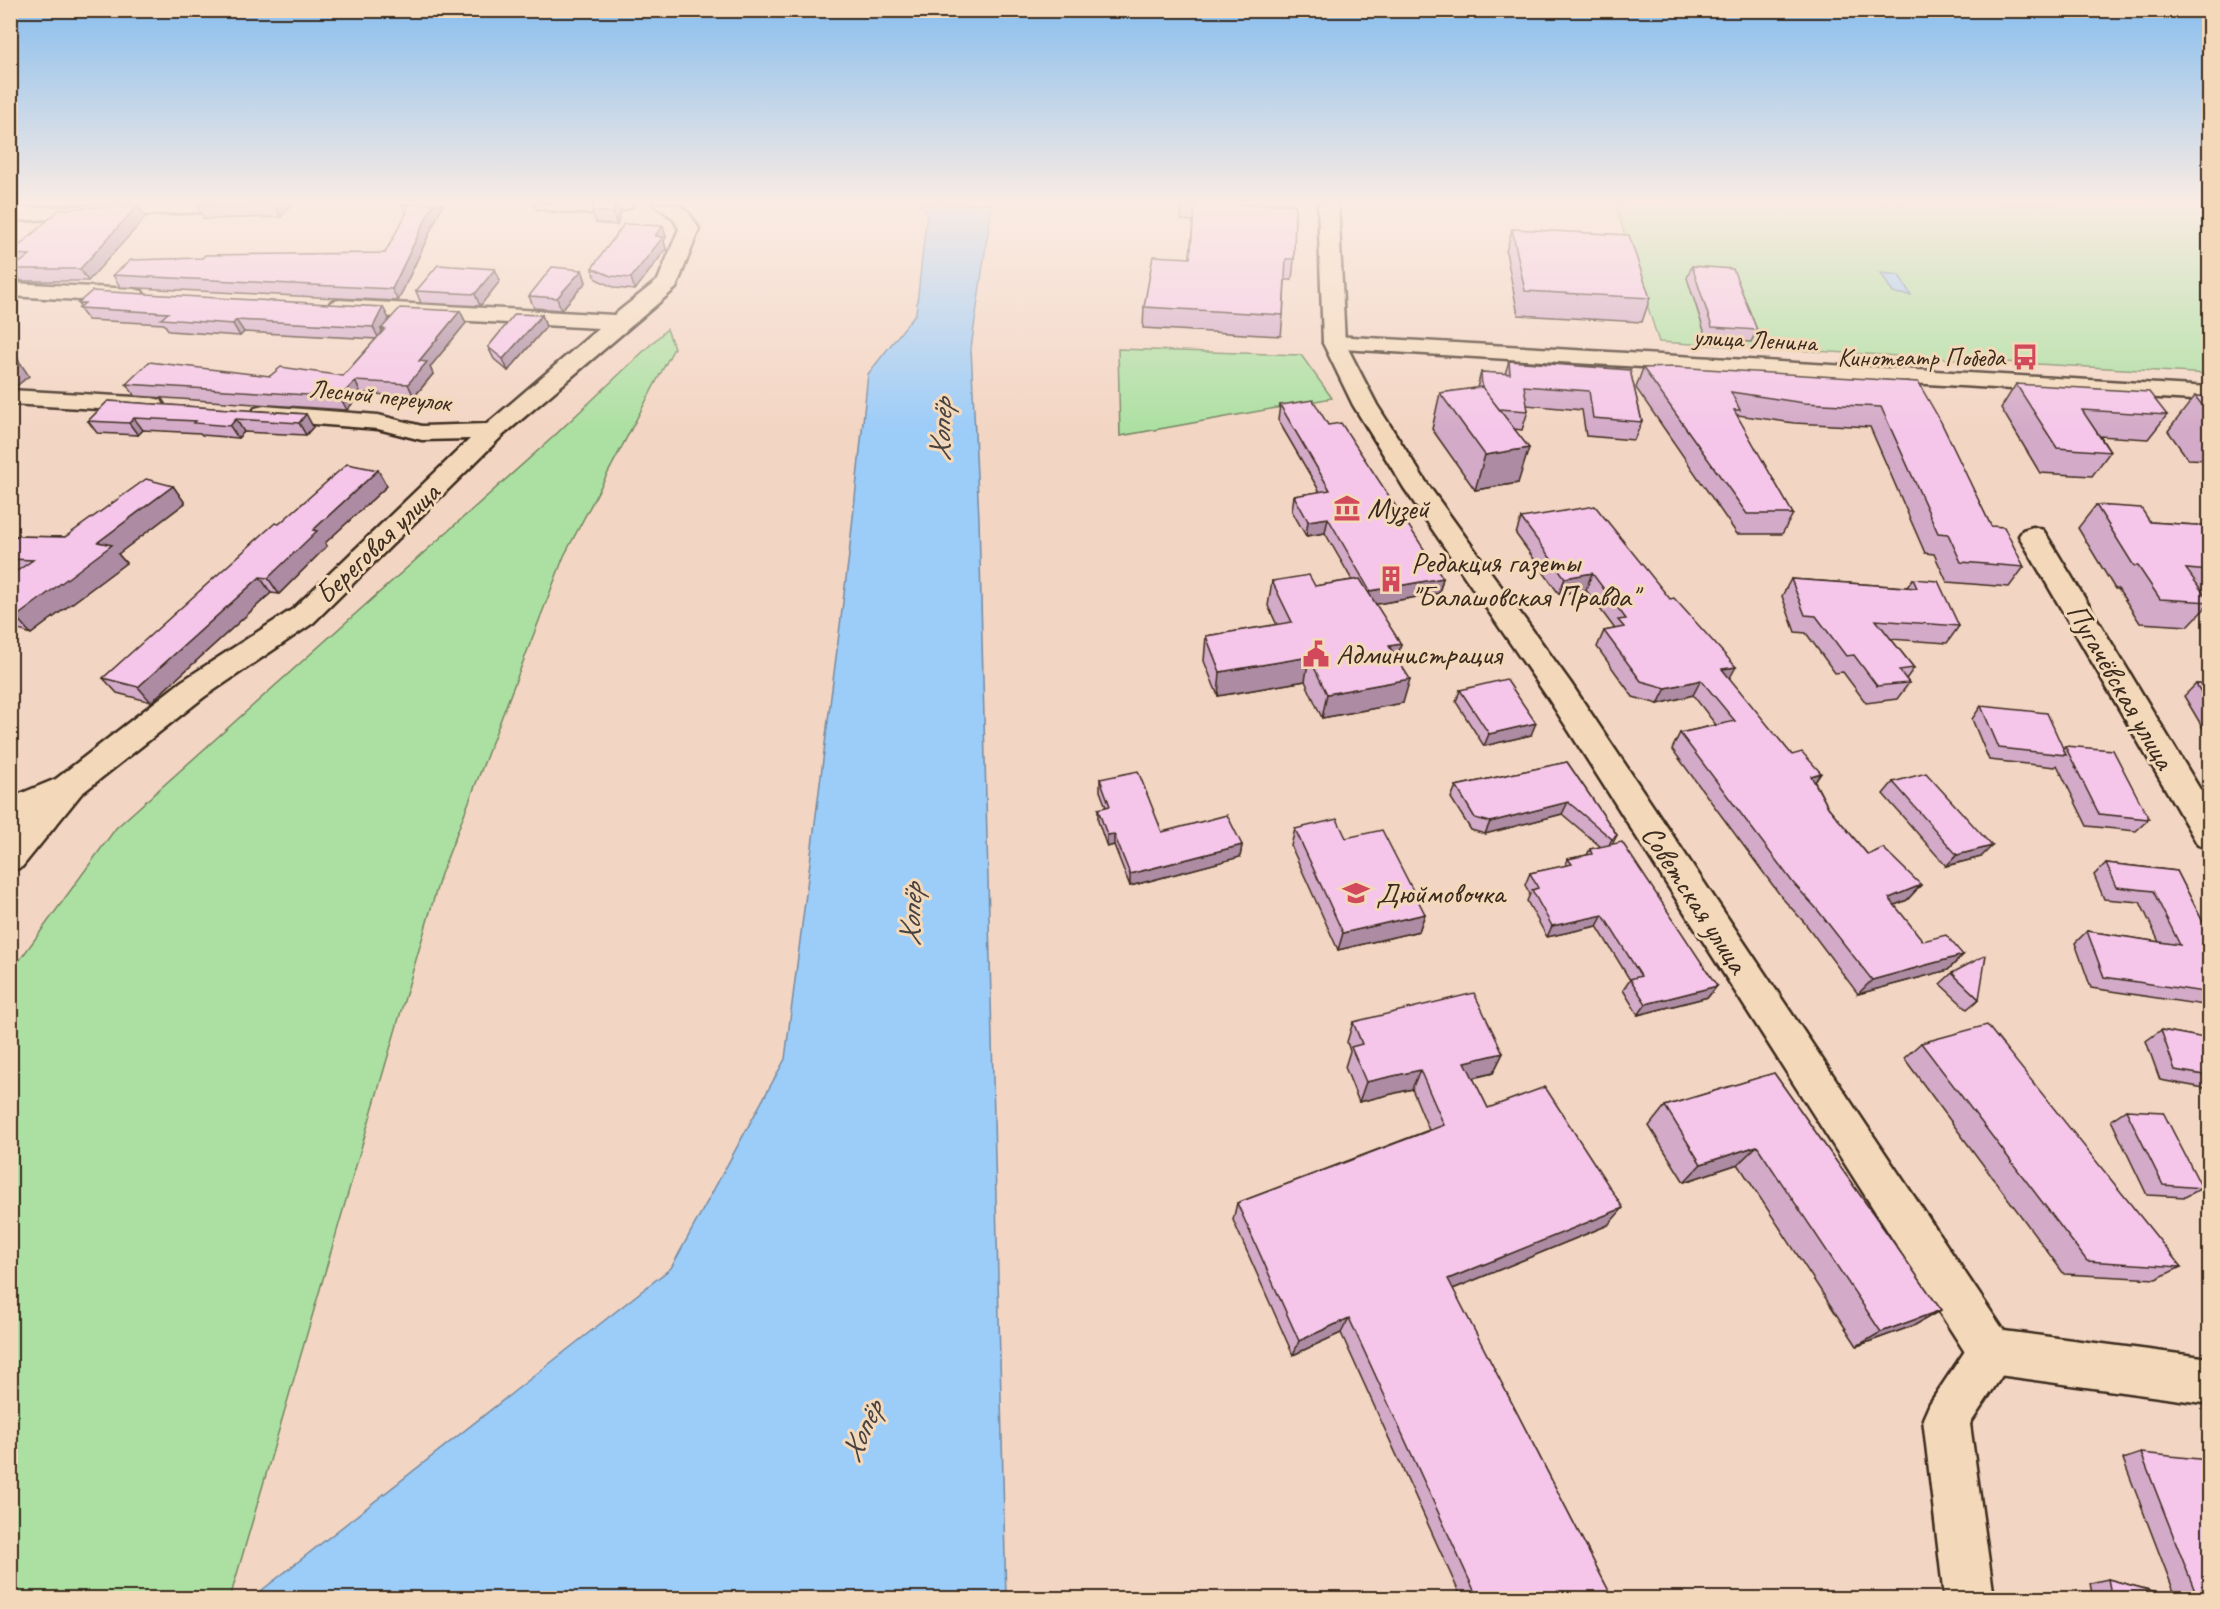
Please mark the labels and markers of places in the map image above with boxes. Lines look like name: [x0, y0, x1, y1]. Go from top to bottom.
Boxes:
place label: Кинотеатр Победа: [1837, 341, 2007, 374]
bus stop icon: Кинотеатр Победа: [2010, 342, 2040, 372]
place label: Музей: [1367, 489, 1430, 527]
museum icon: Музей: [1332, 493, 1362, 523]
place label: Редакция газеты "Балашовская Правда": [1411, 543, 1644, 615]
building icon: Редакция газеты "Балашовская Правда": [1376, 564, 1406, 594]
place label: Администрация: [1336, 635, 1504, 673]
public building icon: Администрация: [1301, 639, 1331, 669]
place label: Дюймовочка: [1376, 874, 1507, 912]
school or university icon: Дюймовочка: [1341, 878, 1371, 908]

